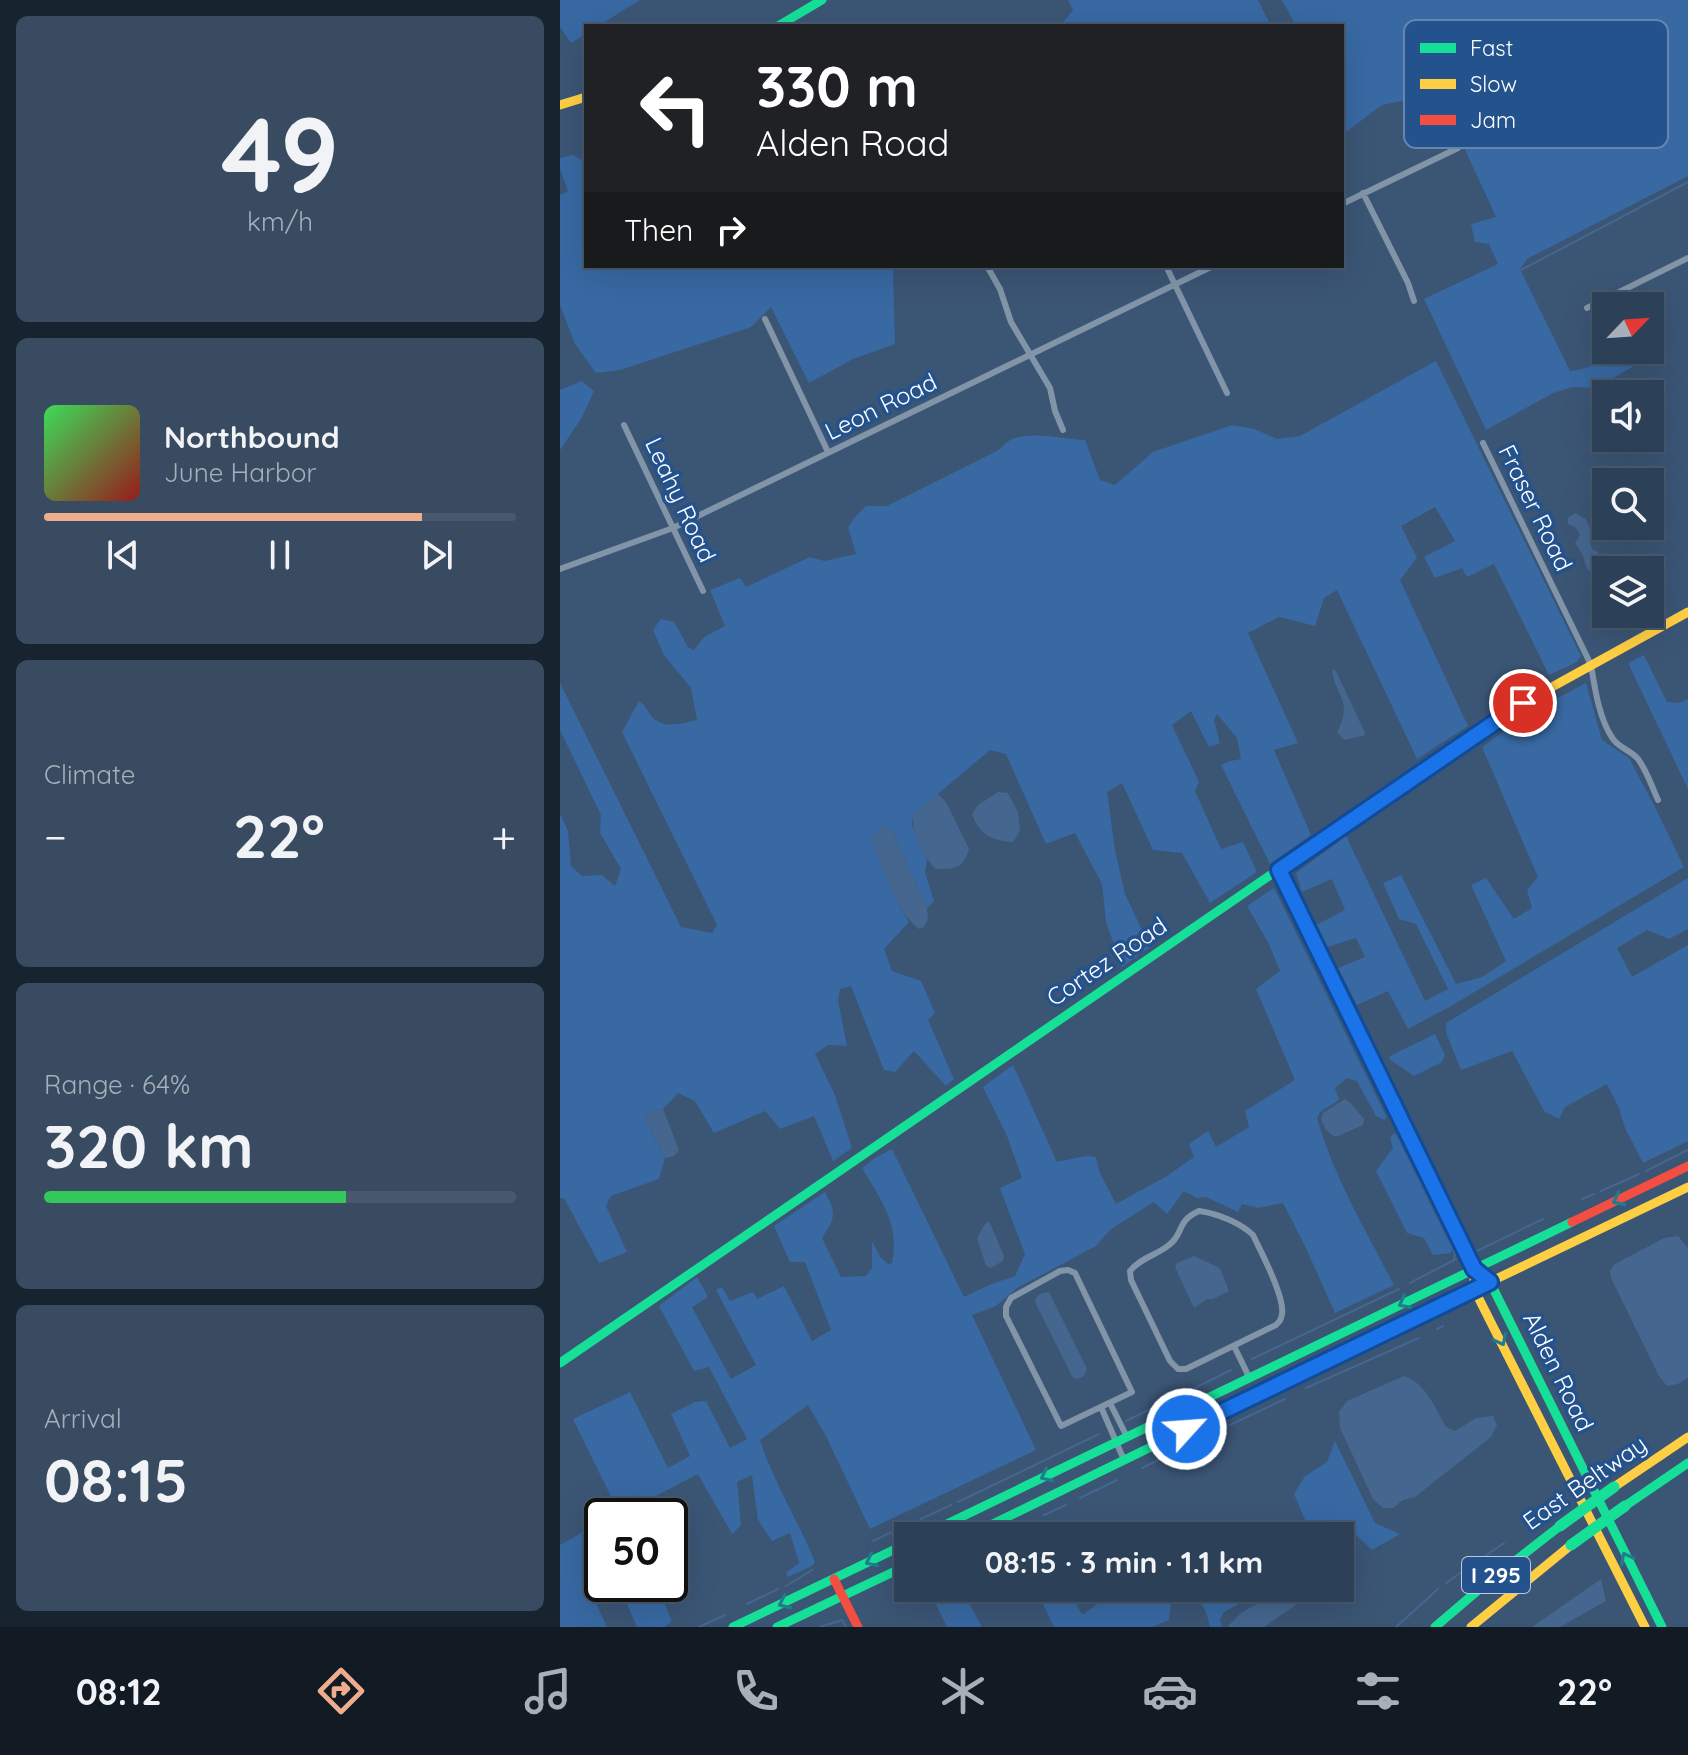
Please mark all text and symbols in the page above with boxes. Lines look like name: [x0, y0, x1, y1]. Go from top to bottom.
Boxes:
legend: [1404, 20, 1668, 148]
text: Fast: [1470, 34, 1513, 62]
text: 330 m: [756, 51, 918, 121]
icon: left: [624, 56, 728, 160]
text: Slow: [1470, 70, 1517, 98]
text: 49: [221, 88, 339, 218]
text: Jam: [1470, 106, 1516, 134]
text: Alden Road: [756, 120, 949, 165]
text: km/h: [247, 205, 313, 238]
icon: right: [709, 208, 753, 252]
text: Then: [624, 211, 693, 249]
north arrow: [1592, 292, 1664, 364]
map controls: [1592, 292, 1664, 628]
street label: Leon Road: [820, 366, 941, 446]
button: sound: [1592, 380, 1664, 452]
text: Northbound: [164, 418, 340, 456]
street label: Leahy Road: [639, 432, 723, 567]
street label: Fraser Road: [1492, 439, 1579, 576]
text: June Harbor: [164, 456, 316, 489]
button: search: [1592, 468, 1664, 540]
icon: previous: [101, 533, 145, 577]
icon: pause: [258, 533, 302, 577]
icon: next: [415, 533, 459, 577]
button: layers: [1592, 556, 1664, 628]
pin: [1489, 669, 1557, 737]
icon: arrive: [1501, 681, 1545, 725]
text: Climate: [44, 758, 135, 791]
text: 22°: [233, 798, 325, 873]
text: −: [44, 809, 67, 864]
text: +: [491, 809, 516, 864]
street label: Cortez Road: [1041, 910, 1172, 1012]
text: Range · 64%: [44, 1068, 190, 1101]
text: 320 km: [44, 1108, 253, 1183]
one-way arrow: [1611, 1190, 1626, 1206]
one-way arrow: [1397, 1294, 1412, 1309]
street label: Alden Road: [1517, 1307, 1601, 1436]
one-way arrow: [1491, 1332, 1507, 1347]
position arrow: [1144, 1387, 1228, 1471]
text: Arrival: [44, 1402, 122, 1435]
street label: East Beltway: [1517, 1429, 1652, 1536]
text: 08:15: [44, 1442, 188, 1517]
one-way arrow: [1039, 1466, 1054, 1482]
speed limit sign: 50: [584, 1498, 688, 1602]
text: 08:15 · 3 min · 1.1 km: [985, 1543, 1263, 1581]
one-way arrow: [865, 1551, 880, 1567]
one-way arrow: [1621, 1551, 1636, 1566]
road number: I 295: [1462, 1557, 1530, 1593]
one-way arrow: [777, 1593, 792, 1609]
icon: directions: [313, 1663, 369, 1719]
icon: music: [520, 1663, 576, 1719]
icon: phone: [728, 1663, 784, 1719]
icon: climate: [935, 1663, 991, 1719]
icon: car: [1142, 1663, 1198, 1719]
icon: filters: [1350, 1663, 1406, 1719]
text: 08:12: [76, 1669, 162, 1714]
text: 22°: [1557, 1669, 1612, 1714]

